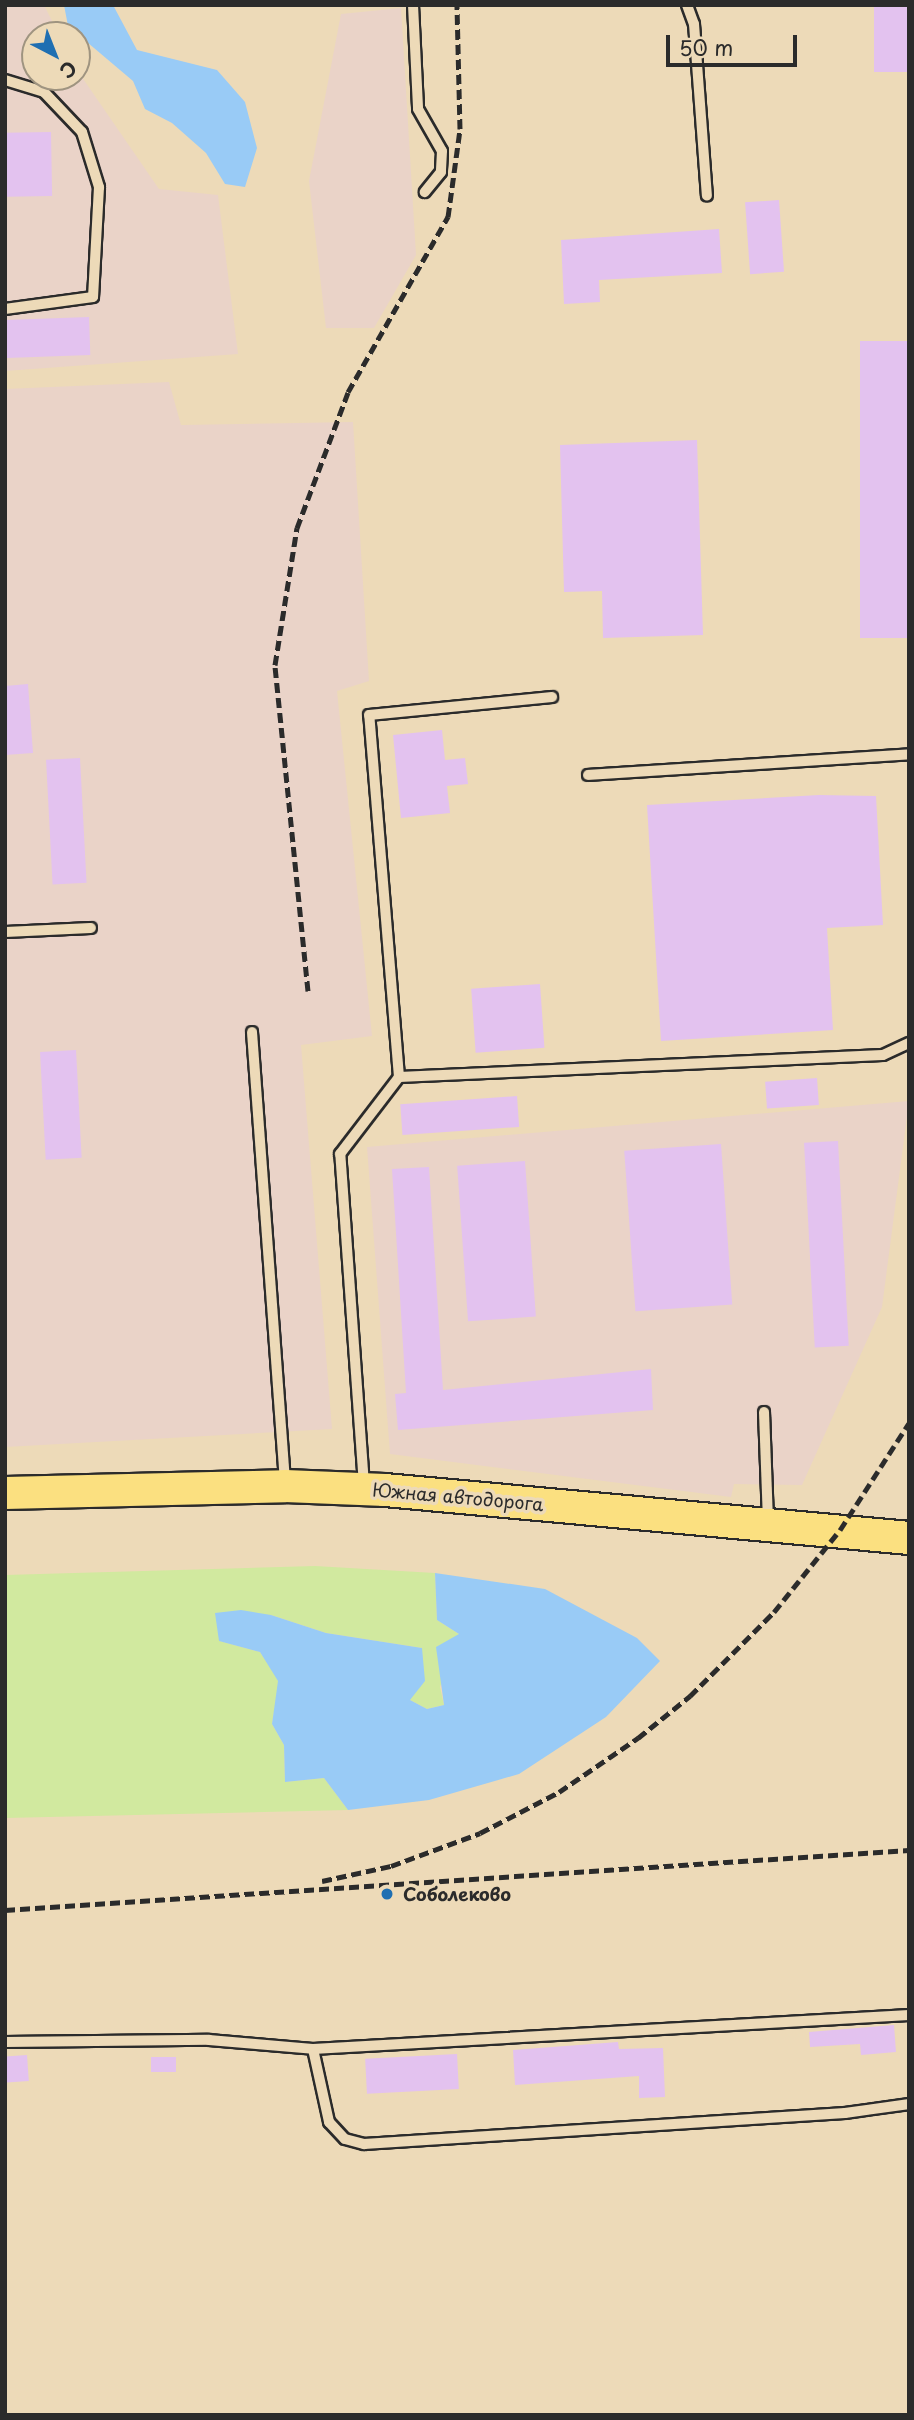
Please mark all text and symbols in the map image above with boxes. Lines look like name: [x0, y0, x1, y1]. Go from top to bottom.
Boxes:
north arrow: [21, 21, 91, 91]
scale bar: [669, 21, 800, 65]
text: 50 m: [679, 31, 733, 63]
text: С: [54, 55, 83, 85]
street label: Южная автодорога: [371, 1479, 545, 1515]
place label: Соболеково: [403, 1883, 511, 1905]
marker: Соболеково: [377, 1884, 397, 1904]

